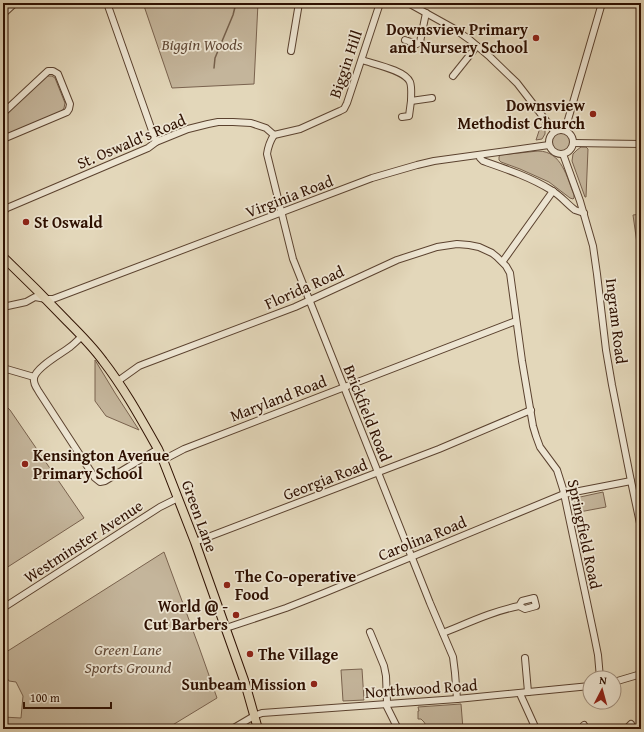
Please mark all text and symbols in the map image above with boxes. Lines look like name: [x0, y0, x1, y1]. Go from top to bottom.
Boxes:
place label: Downsview Primary and Nursery School: [386, 17, 529, 59]
street label: Biggin Hill: [322, 26, 368, 101]
park label: Biggin Woods: [160, 32, 243, 56]
marker: Downsview Primary and Nursery School: [531, 33, 541, 43]
place label: Downsview Methodist Church: [457, 93, 586, 135]
street label: St. Oswald's Road: [73, 107, 190, 175]
marker: Downsview Methodist Church: [588, 109, 598, 119]
street label: Virginia Road: [242, 168, 337, 224]
place label: St Oswald: [34, 210, 103, 234]
marker: St Oswald: [21, 217, 31, 227]
street label: Florida Road: [260, 259, 348, 315]
street label: Ingram Road: [600, 277, 634, 366]
street label: Brickfield Road: [338, 361, 398, 465]
street label: Maryland Road: [226, 368, 330, 427]
place label: Kensington Avenue Primary School: [33, 443, 169, 485]
street label: Georgia Road: [279, 452, 371, 506]
marker: Kensington Avenue Primary School: [20, 459, 30, 469]
street label: Green Lane: [176, 477, 224, 555]
street label: Springfield Road: [562, 477, 608, 592]
street label: Westminster Avenue: [19, 493, 147, 589]
street label: Carolina Road: [374, 509, 470, 567]
place label: The Co-operative Food: [235, 564, 356, 606]
marker: The Co-operative Food: [222, 580, 232, 590]
place label: World @ - Cut Barbers: [144, 594, 228, 636]
marker: World @ - Cut Barbers: [231, 610, 241, 620]
park label: Green Lane Sports Ground: [85, 637, 172, 679]
place label: The Village: [258, 642, 339, 666]
marker: The Village: [245, 649, 255, 659]
north arrow: [582, 670, 622, 710]
place label: Sunbeam Mission: [182, 672, 307, 696]
street label: Northwood Road: [364, 672, 479, 704]
text: N: [599, 672, 608, 688]
marker: Sunbeam Mission: [309, 679, 319, 689]
scale bar: [24, 684, 111, 710]
text: 100 m: [30, 689, 60, 706]

